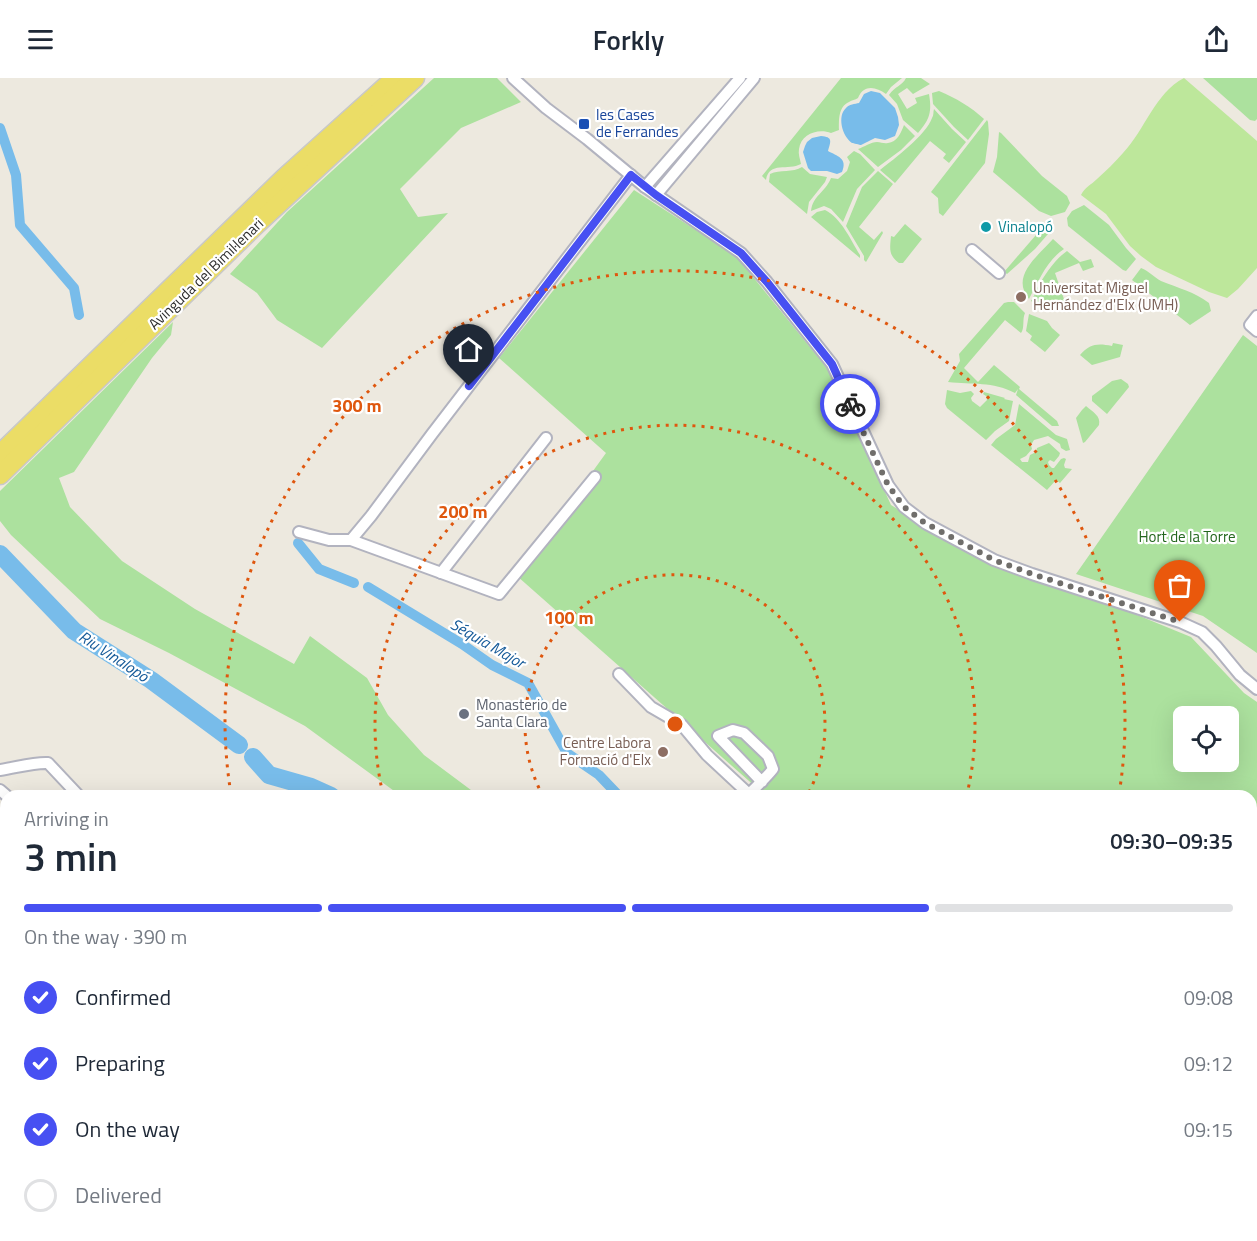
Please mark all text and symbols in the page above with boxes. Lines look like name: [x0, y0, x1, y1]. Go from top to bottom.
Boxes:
text: Forkly: [593, 19, 664, 60]
icon: menu: [24, 23, 57, 56]
icon: share: [1200, 23, 1233, 56]
place label: les Cases de Ferrandes: [596, 103, 678, 143]
marker: les Cases de Ferrandes: [577, 117, 591, 131]
street label: Avinguda del Bimil·lenari: [143, 212, 268, 335]
place label: Vinalopó: [998, 215, 1053, 238]
marker: Vinalopó: [979, 220, 993, 234]
place label: Universitat Miguel Hernández d'Elx (UMH): [1033, 276, 1178, 316]
marker: Universitat Miguel Hernández d'Elx (UMH): [1014, 290, 1028, 304]
pin: [443, 324, 494, 386]
icon: home: [452, 333, 485, 366]
courier: [820, 374, 880, 434]
icon: bike: [834, 388, 867, 421]
text: 300 m: [332, 392, 382, 419]
text: 200 m: [438, 498, 488, 525]
park label: Hort de la Torre: [1138, 525, 1236, 548]
pin: [1154, 560, 1205, 622]
icon: bag: [1163, 569, 1196, 602]
text: 100 m: [544, 604, 594, 631]
water label: Séquia Major: [446, 612, 532, 675]
water label: Riu Vinalopó: [74, 624, 155, 688]
place label: Monasterio de Santa Clara: [476, 693, 567, 733]
map controls: [1173, 706, 1239, 772]
button: locate: [1173, 706, 1239, 772]
marker: Monasterio de Santa Clara: [457, 707, 471, 721]
centre of rings: [665, 714, 685, 734]
place label: Centre Labora Formació d'Elx: [560, 731, 651, 771]
marker: Centre Labora Formació d'Elx: [656, 745, 670, 759]
text: Arriving in: [24, 803, 109, 834]
text: 09:30–09:35: [1110, 824, 1233, 858]
text: 3 min: [24, 827, 118, 886]
text: On the way · 390 m: [24, 921, 187, 952]
text: Confirmed: [75, 980, 171, 1014]
icon: check: [24, 981, 57, 1014]
text: 09:08: [1184, 982, 1233, 1013]
text: Preparing: [75, 1046, 165, 1080]
icon: check: [24, 1047, 57, 1080]
text: 09:12: [1184, 1048, 1233, 1079]
text: On the way: [75, 1112, 180, 1146]
icon: check: [24, 1113, 57, 1146]
text: 09:15: [1184, 1114, 1233, 1145]
text: Delivered: [75, 1178, 162, 1212]

